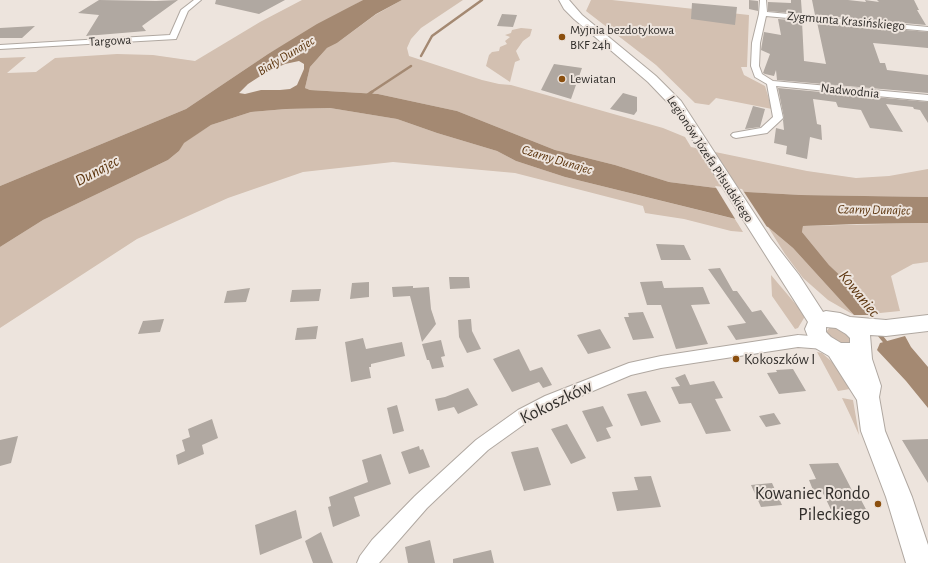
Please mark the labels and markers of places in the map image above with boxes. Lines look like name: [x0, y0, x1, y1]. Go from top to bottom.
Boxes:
place label: Myjnia bezdotykowa BKF 24h: [570, 22, 674, 53]
marker: Myjnia bezdotykowa BKF 24h: [557, 32, 567, 42]
place label: Lewiatan: [570, 71, 616, 87]
marker: Lewiatan: [557, 74, 567, 84]
place label: Kokoszków I: [744, 350, 815, 368]
marker: Kokoszków I: [731, 354, 741, 364]
place label: Kowaniec Rondo Pileckiego: [755, 483, 870, 526]
marker: Kowaniec Rondo Pileckiego: [873, 499, 883, 509]

